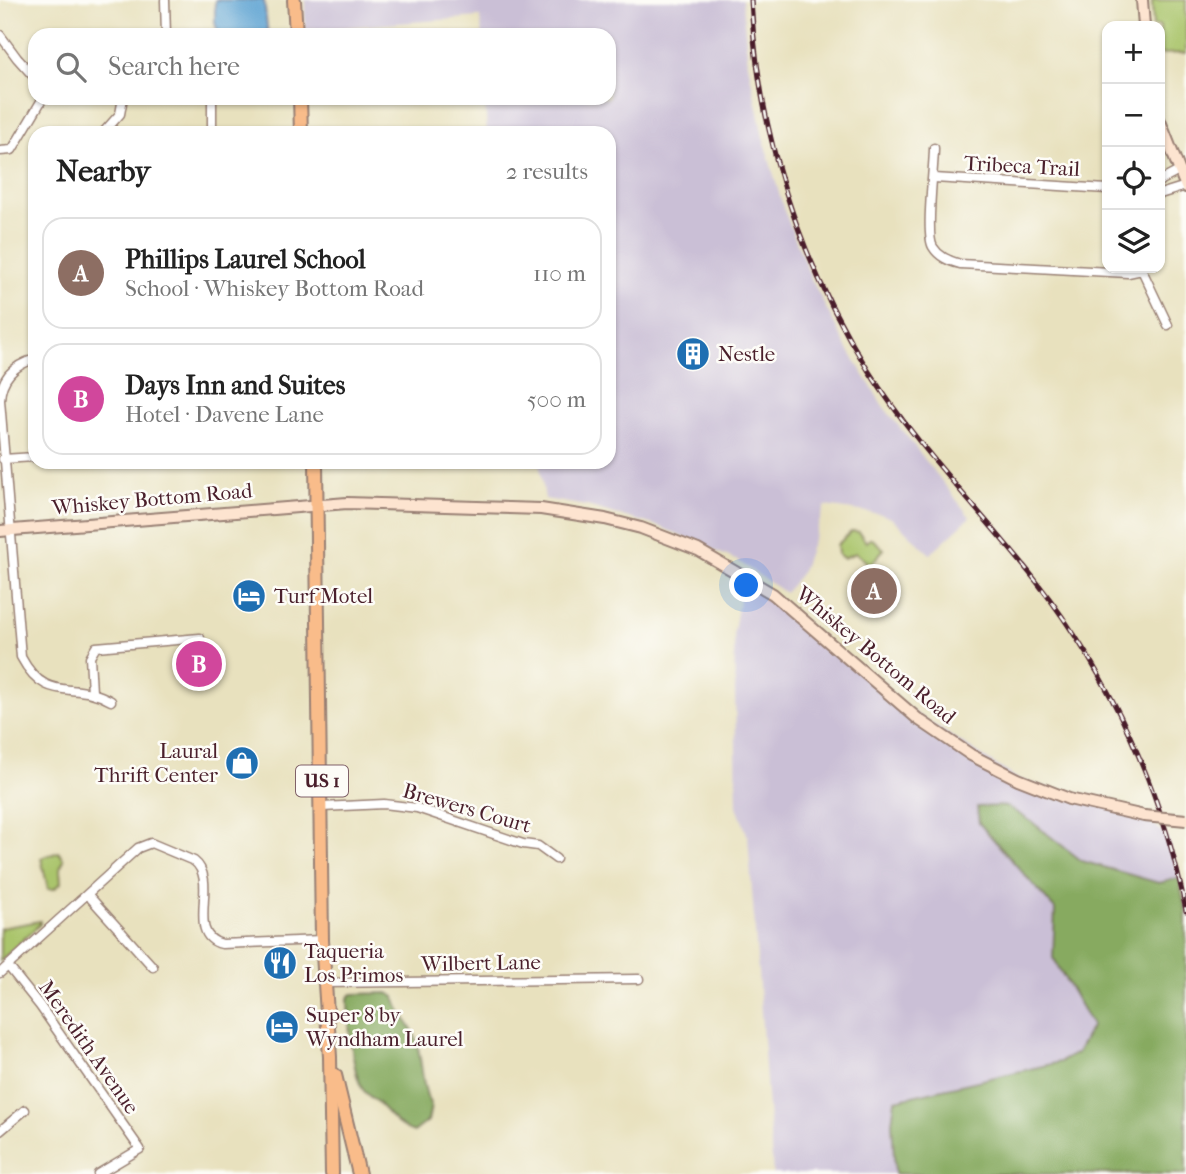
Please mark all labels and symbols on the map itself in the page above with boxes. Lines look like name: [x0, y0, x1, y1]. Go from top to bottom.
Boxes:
street label: Tribeca Trail: [963, 151, 1081, 181]
building icon: Nestle: [674, 335, 712, 373]
place label: Nestle: [718, 342, 775, 366]
street label: Whiskey Bottom Road: [50, 478, 254, 520]
pin: A: [851, 565, 897, 617]
your location: [729, 568, 763, 602]
hotel icon: Turf Motel: [230, 577, 268, 615]
street label: Whiskey Bottom Road: [791, 581, 961, 729]
place label: Turf Motel: [274, 584, 373, 608]
pin: B: [176, 638, 222, 690]
place label: Laural Thrift Center: [94, 739, 218, 787]
shop icon: Laural Thrift Center: [223, 744, 261, 782]
road number: US 1: [296, 766, 348, 796]
street label: Brewers Court: [400, 778, 534, 838]
place label: Taqueria Los Primos: [304, 939, 403, 987]
restaurant icon: Taqueria Los Primos: [261, 944, 299, 982]
street label: Wilbert Lane: [420, 950, 541, 976]
street label: Meredith Avenue: [34, 976, 144, 1118]
place label: Super 8 by Wyndham Laurel: [305, 1003, 464, 1051]
hotel icon: Super 8 by Wyndham Laurel: [263, 1008, 301, 1046]

